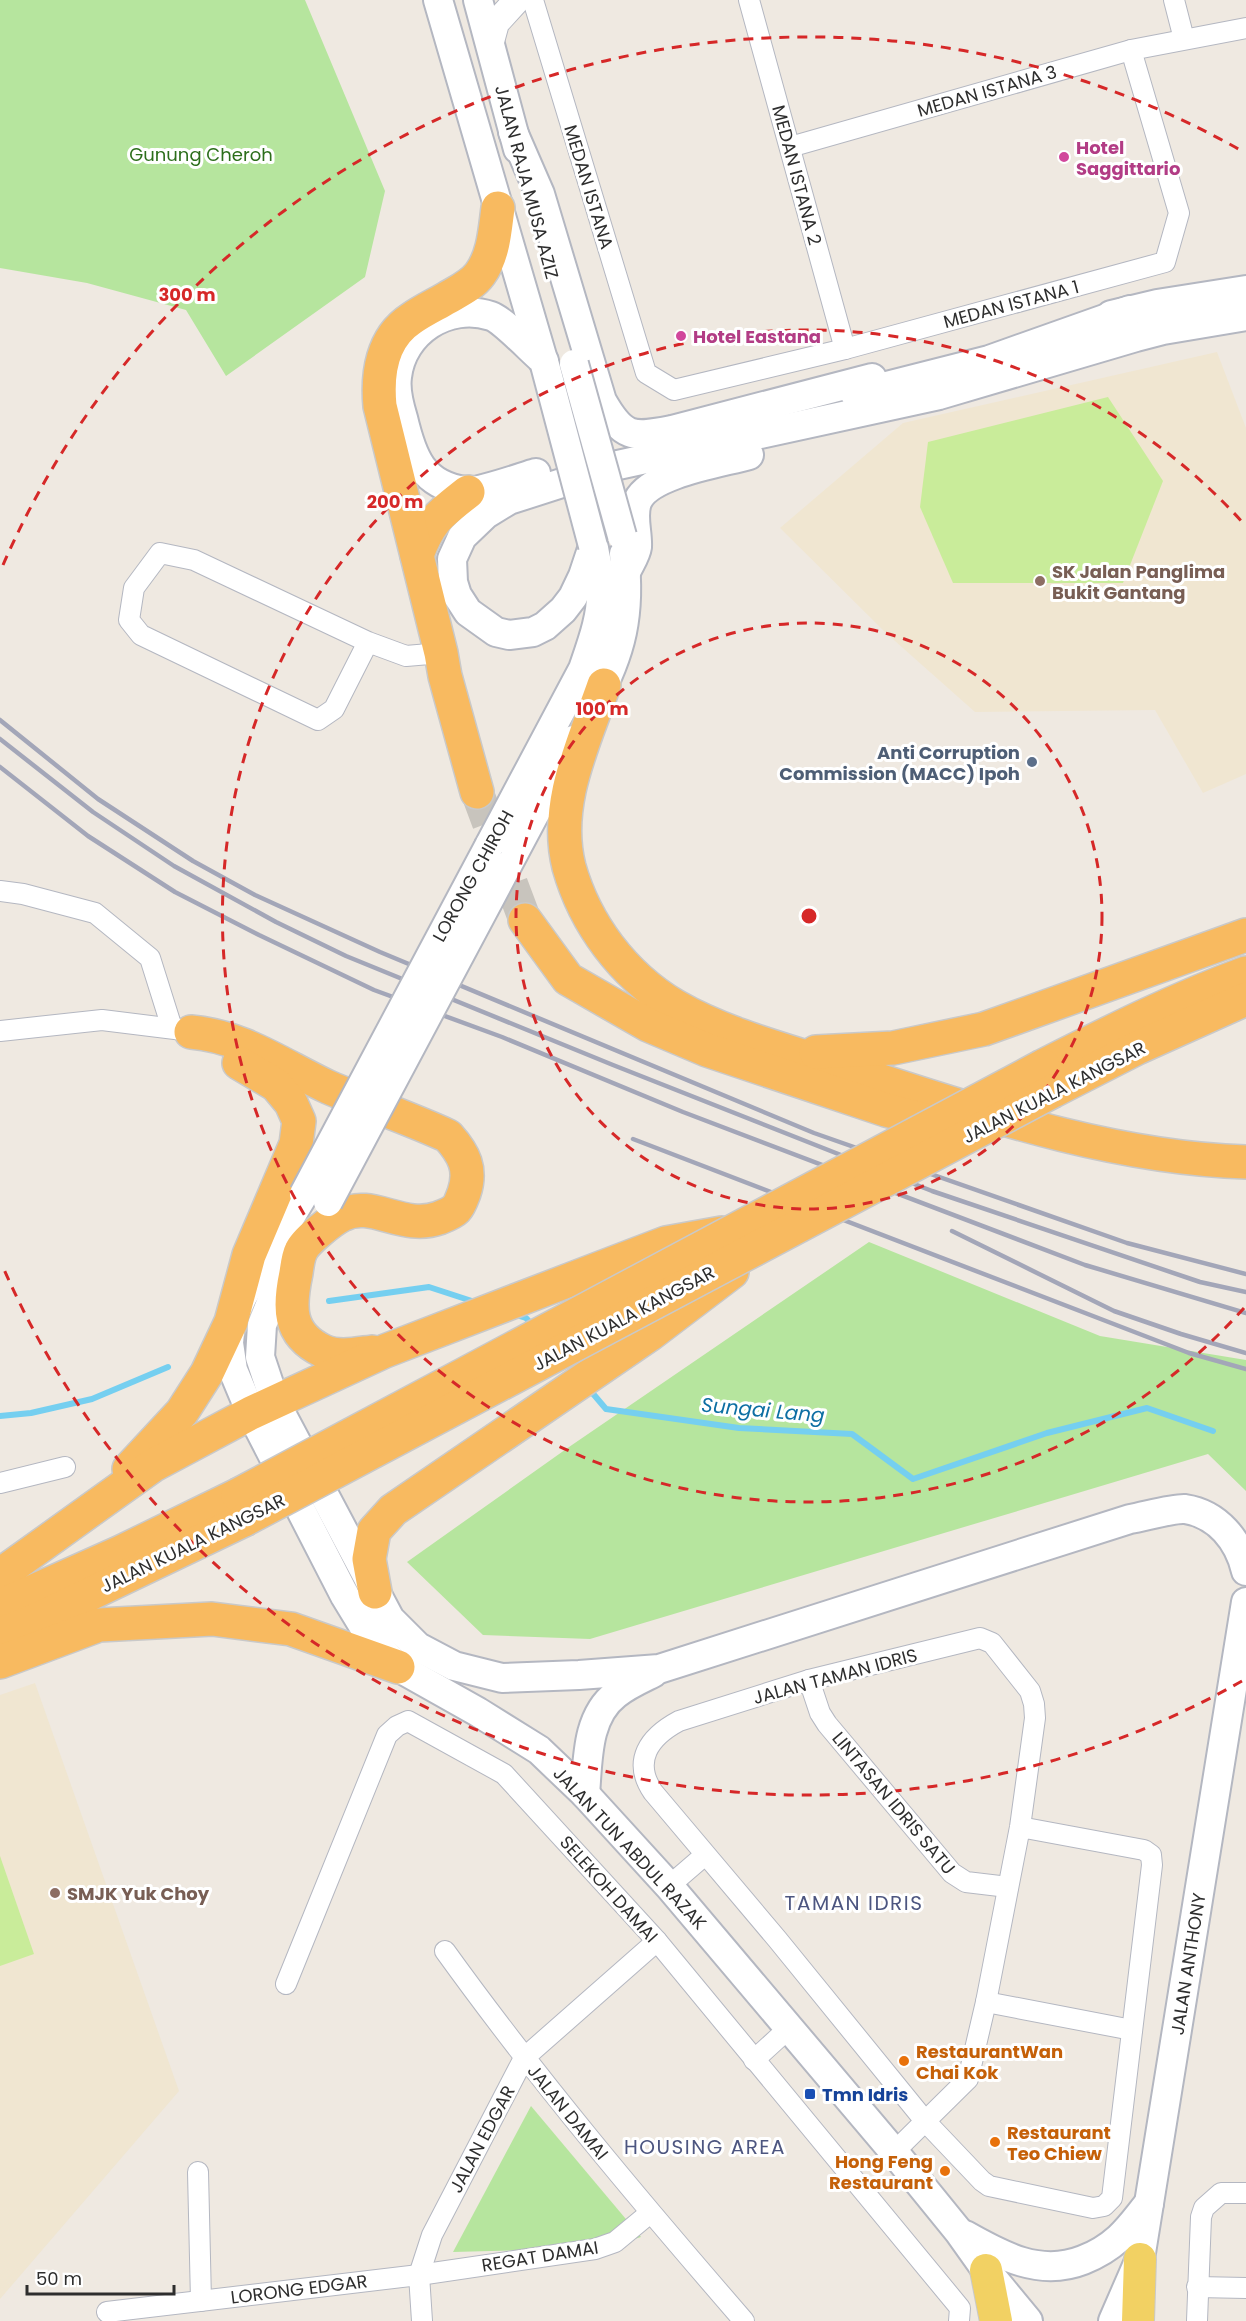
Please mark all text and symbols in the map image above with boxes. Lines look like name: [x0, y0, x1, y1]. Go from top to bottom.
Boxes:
street label: MEDAN ISTANA 3: [914, 59, 1060, 123]
street label: JALAN RAJA MUSA AZIZ: [489, 82, 565, 282]
street label: MEDAN ISTANA 2: [766, 102, 828, 248]
street label: MEDAN ISTANA: [558, 122, 620, 252]
place label: Hotel Saggittario: [1076, 135, 1180, 181]
park label: Gunung Cheroh: [129, 142, 273, 167]
marker: Hotel Saggittario: [1057, 150, 1071, 164]
street label: MEDAN ISTANA 1: [941, 274, 1081, 334]
text: 300 m: [158, 282, 216, 307]
place label: Hotel Eastana: [693, 324, 821, 349]
marker: Hotel Eastana: [674, 329, 688, 343]
text: 200 m: [367, 489, 423, 514]
place label: SK Jalan Panglima Bukit Gantang: [1052, 559, 1225, 605]
marker: SK Jalan Panglima Bukit Gantang: [1033, 574, 1047, 588]
text: 100 m: [575, 696, 629, 721]
place label: Anti Corruption Commission (MACC) Ipoh: [779, 740, 1020, 786]
marker: Anti Corruption Commission (MACC) Ipoh: [1025, 755, 1039, 769]
street label: LORONG CHIROH: [426, 806, 520, 946]
centre of rings: [799, 906, 819, 926]
street label: JALAN KUALA KANGSAR: [958, 1035, 1150, 1149]
street label: JALAN KUALA KANGSAR: [529, 1260, 719, 1376]
water label: Sungai Lang: [700, 1391, 826, 1429]
street label: JALAN KUALA KANGSAR: [97, 1487, 289, 1599]
street label: JALAN TAMAN IDRIS: [750, 1642, 920, 1710]
street label: LINTASAN IDRIS SATU: [827, 1726, 961, 1880]
street label: JALAN TUN ABDUL RAZAK: [548, 1761, 713, 1935]
street label: SELEKOH DAMAI: [554, 1830, 664, 1948]
place label: SMJK Yuk Choy: [67, 1881, 210, 1906]
marker: SMJK Yuk Choy: [48, 1886, 62, 1900]
district label: TAMAN IDRIS: [785, 1889, 923, 1917]
street label: JALAN ANTHONY: [1164, 1891, 1212, 2037]
place label: RestaurantWan Chai Kok: [916, 2039, 1063, 2085]
marker: RestaurantWan Chai Kok: [897, 2054, 911, 2068]
street label: JALAN DAMAI: [522, 2059, 614, 2165]
street label: JALAN EDGAR: [443, 2081, 521, 2197]
place label: Tmn Idris: [822, 2082, 908, 2107]
marker: Tmn Idris: [803, 2087, 817, 2101]
place label: Restaurant Teo Chiew: [1007, 2120, 1111, 2166]
district label: HOUSING AREA: [624, 2133, 786, 2161]
marker: Restaurant Teo Chiew: [988, 2135, 1002, 2149]
place label: Hong Feng Restaurant: [829, 2149, 933, 2195]
marker: Hong Feng Restaurant: [938, 2164, 952, 2178]
street label: REGAT DAMAI: [480, 2234, 600, 2278]
scale bar: [27, 2258, 174, 2296]
text: 50 m: [36, 2266, 82, 2291]
street label: LORONG EDGAR: [229, 2268, 369, 2310]

